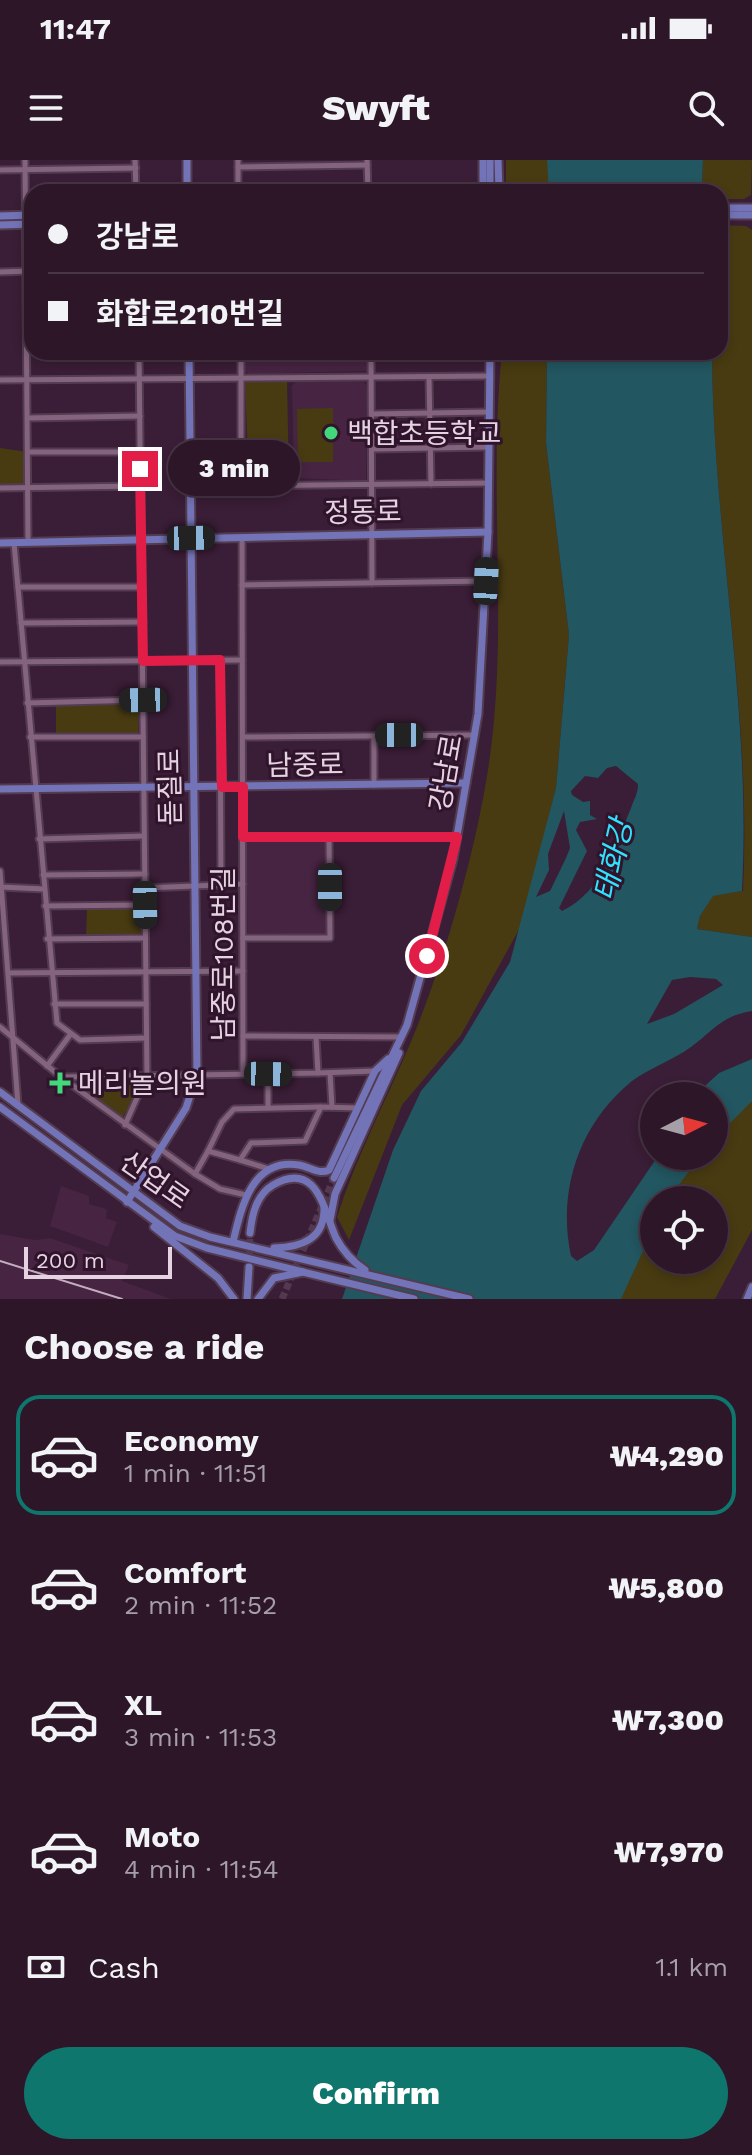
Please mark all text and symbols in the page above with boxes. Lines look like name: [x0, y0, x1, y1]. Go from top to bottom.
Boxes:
text: 11:47: [40, 11, 111, 46]
icon: menu: [24, 86, 68, 130]
icon: search: [684, 86, 728, 130]
text: Swyft: [322, 87, 430, 129]
text: 강남로: [96, 219, 179, 254]
text: 화합로210번길: [96, 296, 284, 331]
place label: 백합초등학교: [347, 417, 502, 450]
marker: 백합초등학교: [322, 424, 340, 442]
callout: 3 min: [168, 441, 300, 497]
route end: [122, 451, 158, 487]
text: 3 min: [199, 453, 269, 483]
street label: 정동로: [324, 495, 402, 529]
car: [167, 526, 215, 550]
car: [473, 556, 499, 606]
car: [119, 688, 167, 712]
car: [375, 723, 423, 747]
street label: 강남로: [423, 732, 469, 814]
street label: 돋질로: [153, 748, 187, 826]
street label: 남중로: [266, 748, 344, 782]
water label: 태화강: [587, 812, 640, 904]
car: [318, 863, 342, 911]
street label: 남중로108번길: [207, 867, 240, 1041]
car: [133, 881, 157, 929]
route start: [409, 938, 445, 974]
car: [244, 1062, 292, 1086]
place label: 메리놀의원: [78, 1067, 207, 1100]
marker: 메리놀의원: [49, 1072, 71, 1094]
north arrow: [640, 1082, 728, 1170]
map controls: [640, 1082, 728, 1274]
street label: 산업로: [114, 1144, 196, 1216]
button: locate: [640, 1186, 728, 1274]
scale bar: [24, 1243, 172, 1279]
text: 200 m: [36, 1248, 105, 1273]
text: Choose a ride: [24, 1326, 264, 1368]
icon: car: [28, 1419, 100, 1491]
text: Economy: [124, 1423, 259, 1458]
text: ₩4,290: [609, 1438, 724, 1473]
text: 1 min · 11:51: [124, 1458, 267, 1488]
icon: car: [28, 1551, 100, 1623]
text: Comfort: [124, 1555, 246, 1590]
text: ₩5,800: [608, 1570, 724, 1605]
text: 2 min · 11:52: [124, 1590, 277, 1620]
icon: car: [28, 1683, 100, 1755]
text: XL: [124, 1687, 162, 1722]
text: ₩7,300: [612, 1702, 724, 1737]
text: 3 min · 11:53: [124, 1722, 277, 1752]
icon: car: [28, 1815, 100, 1887]
text: Moto: [124, 1819, 200, 1854]
text: ₩7,970: [613, 1834, 724, 1869]
text: 4 min · 11:54: [124, 1854, 279, 1884]
icon: cash: [24, 1945, 68, 1989]
text: Cash: [88, 1950, 160, 1985]
text: 1.1 km: [655, 1952, 728, 1982]
button: Confirm: [24, 2047, 728, 2139]

